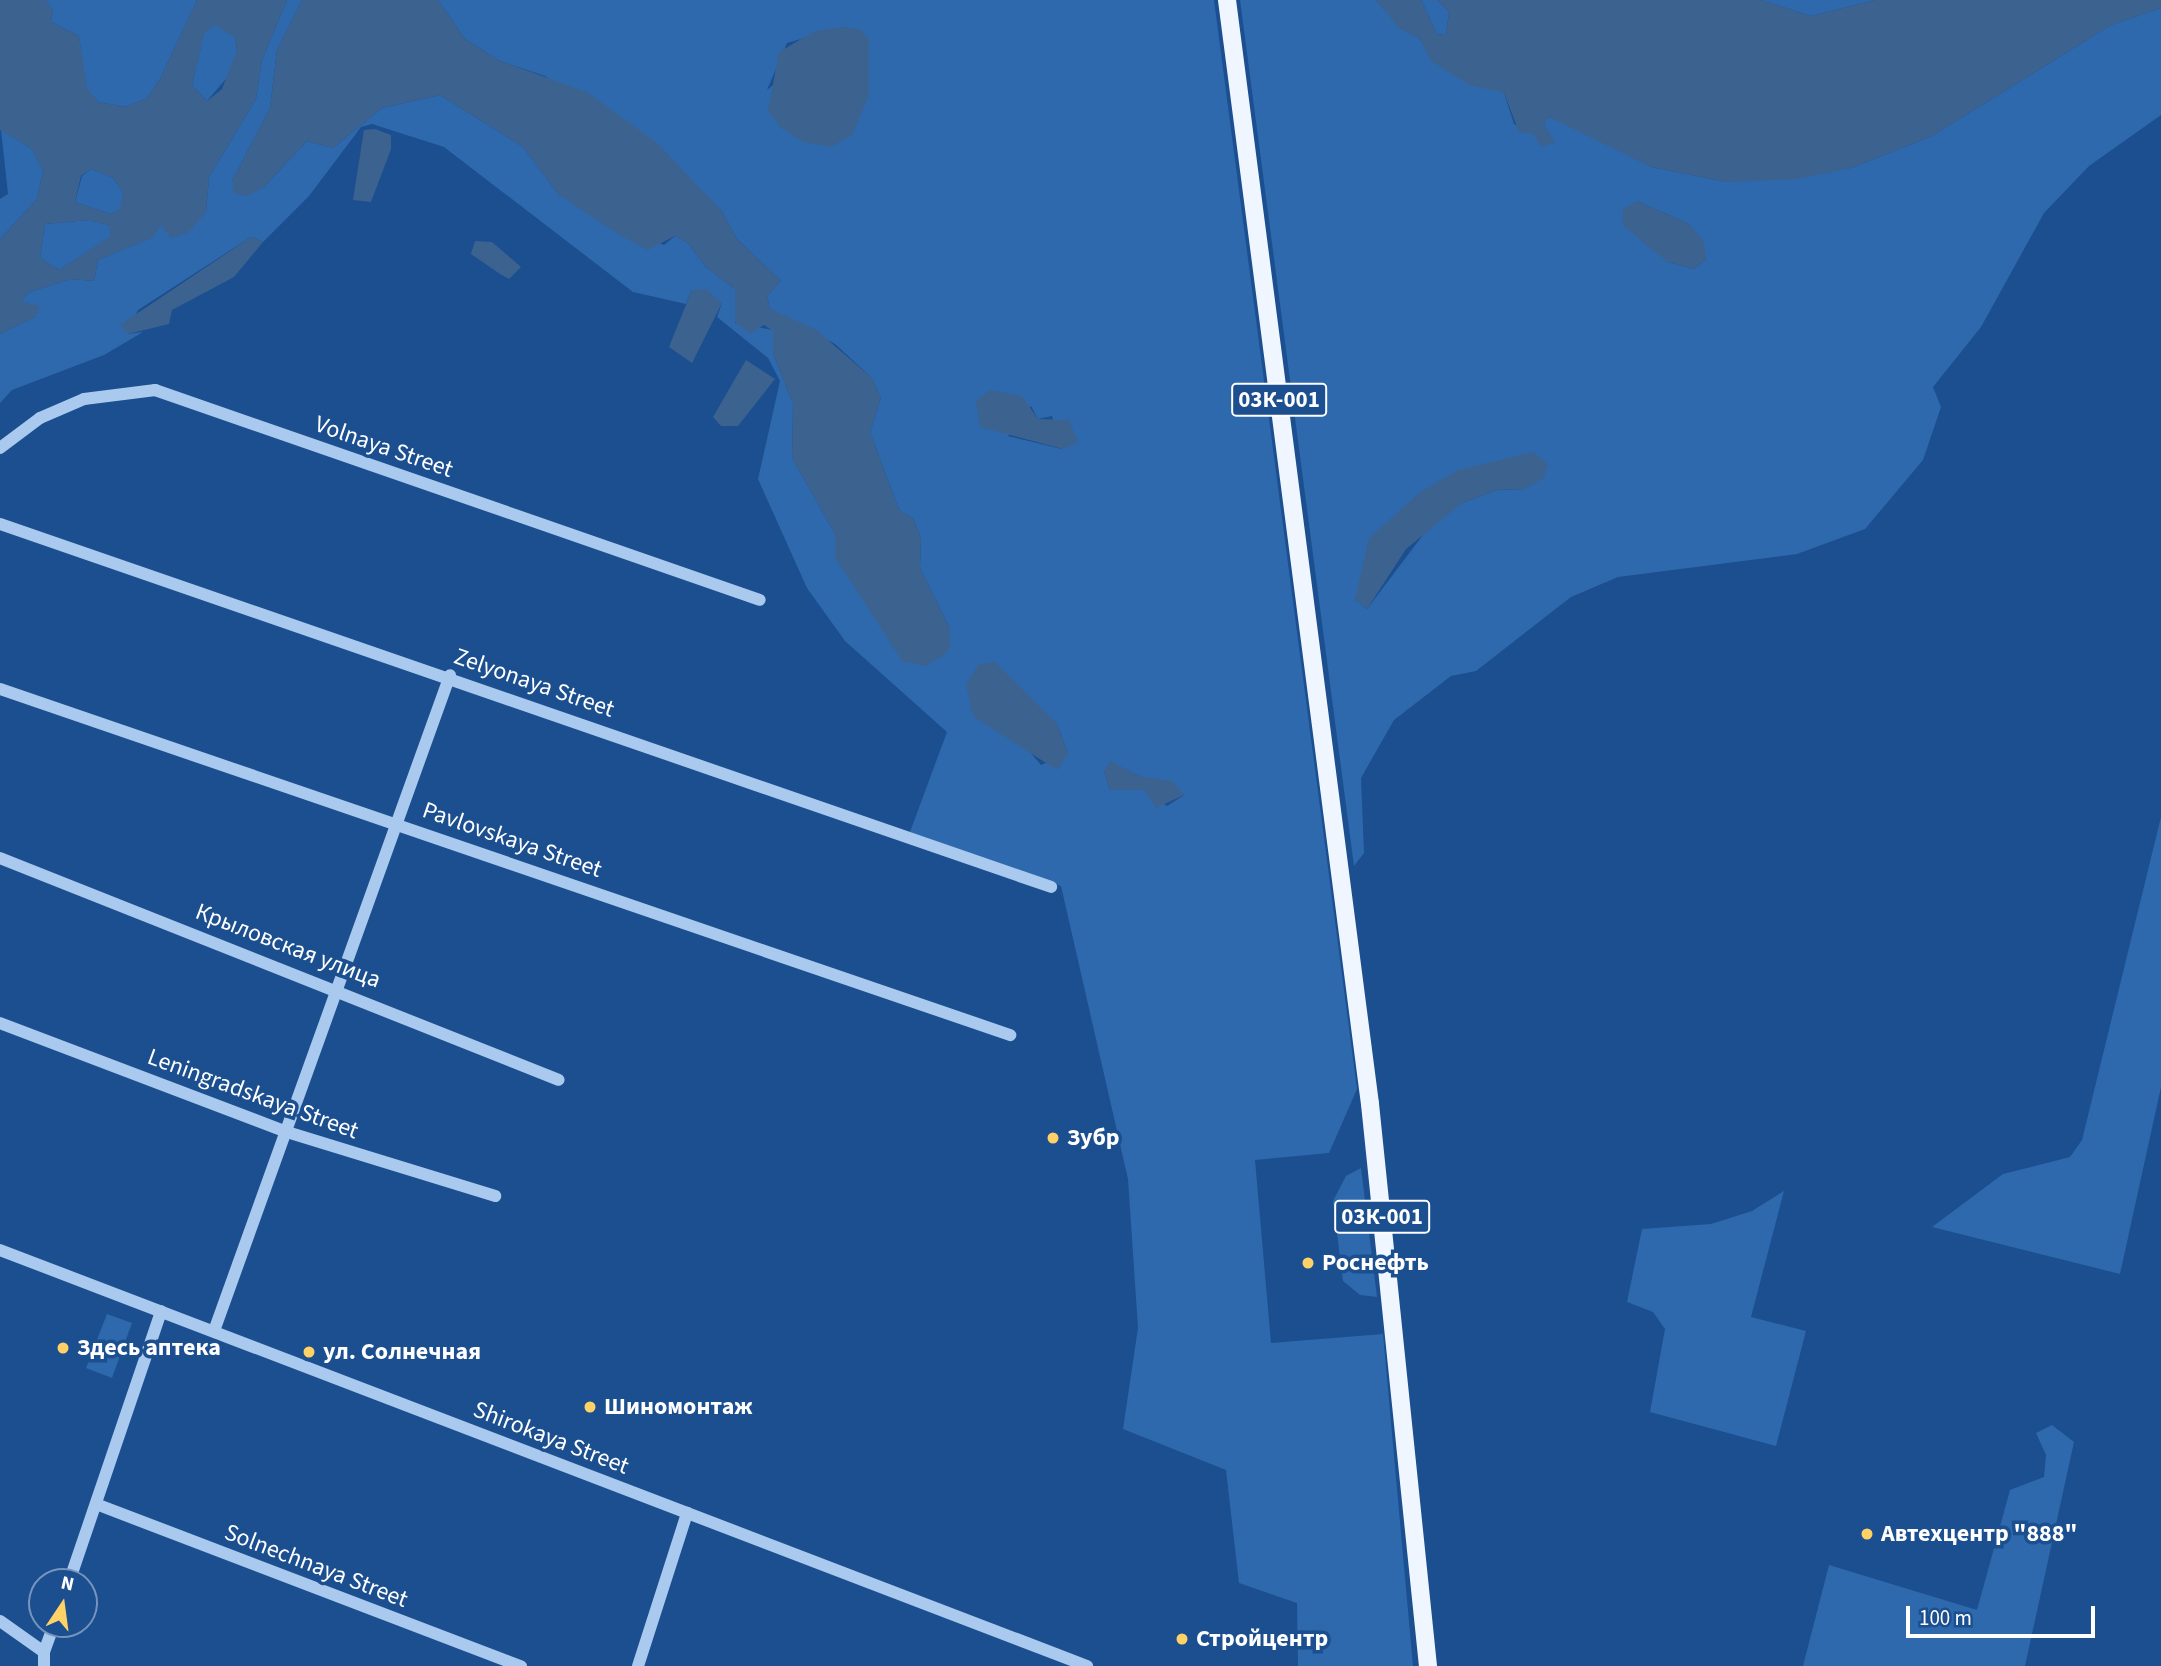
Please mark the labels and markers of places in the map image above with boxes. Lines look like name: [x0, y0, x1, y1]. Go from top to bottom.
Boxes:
place label: Зубр: [1067, 1124, 1120, 1152]
marker: Зубр: [1045, 1130, 1061, 1146]
place label: Роснефть: [1322, 1249, 1429, 1277]
marker: Роснефть: [1300, 1255, 1316, 1271]
place label: Здесь аптека: [77, 1334, 221, 1362]
place label: ул. Солнечная: [323, 1338, 481, 1366]
marker: Здесь аптека: [55, 1340, 71, 1356]
marker: ул. Солнечная: [301, 1344, 317, 1360]
place label: Шиномонтаж: [604, 1393, 753, 1421]
marker: Шиномонтаж: [582, 1399, 598, 1415]
place label: Автехцентр "888": [1881, 1520, 2077, 1548]
marker: Автехцентр "888": [1859, 1526, 1875, 1542]
place label: Стройцентр: [1196, 1625, 1328, 1653]
marker: Стройцентр: [1174, 1631, 1190, 1647]

